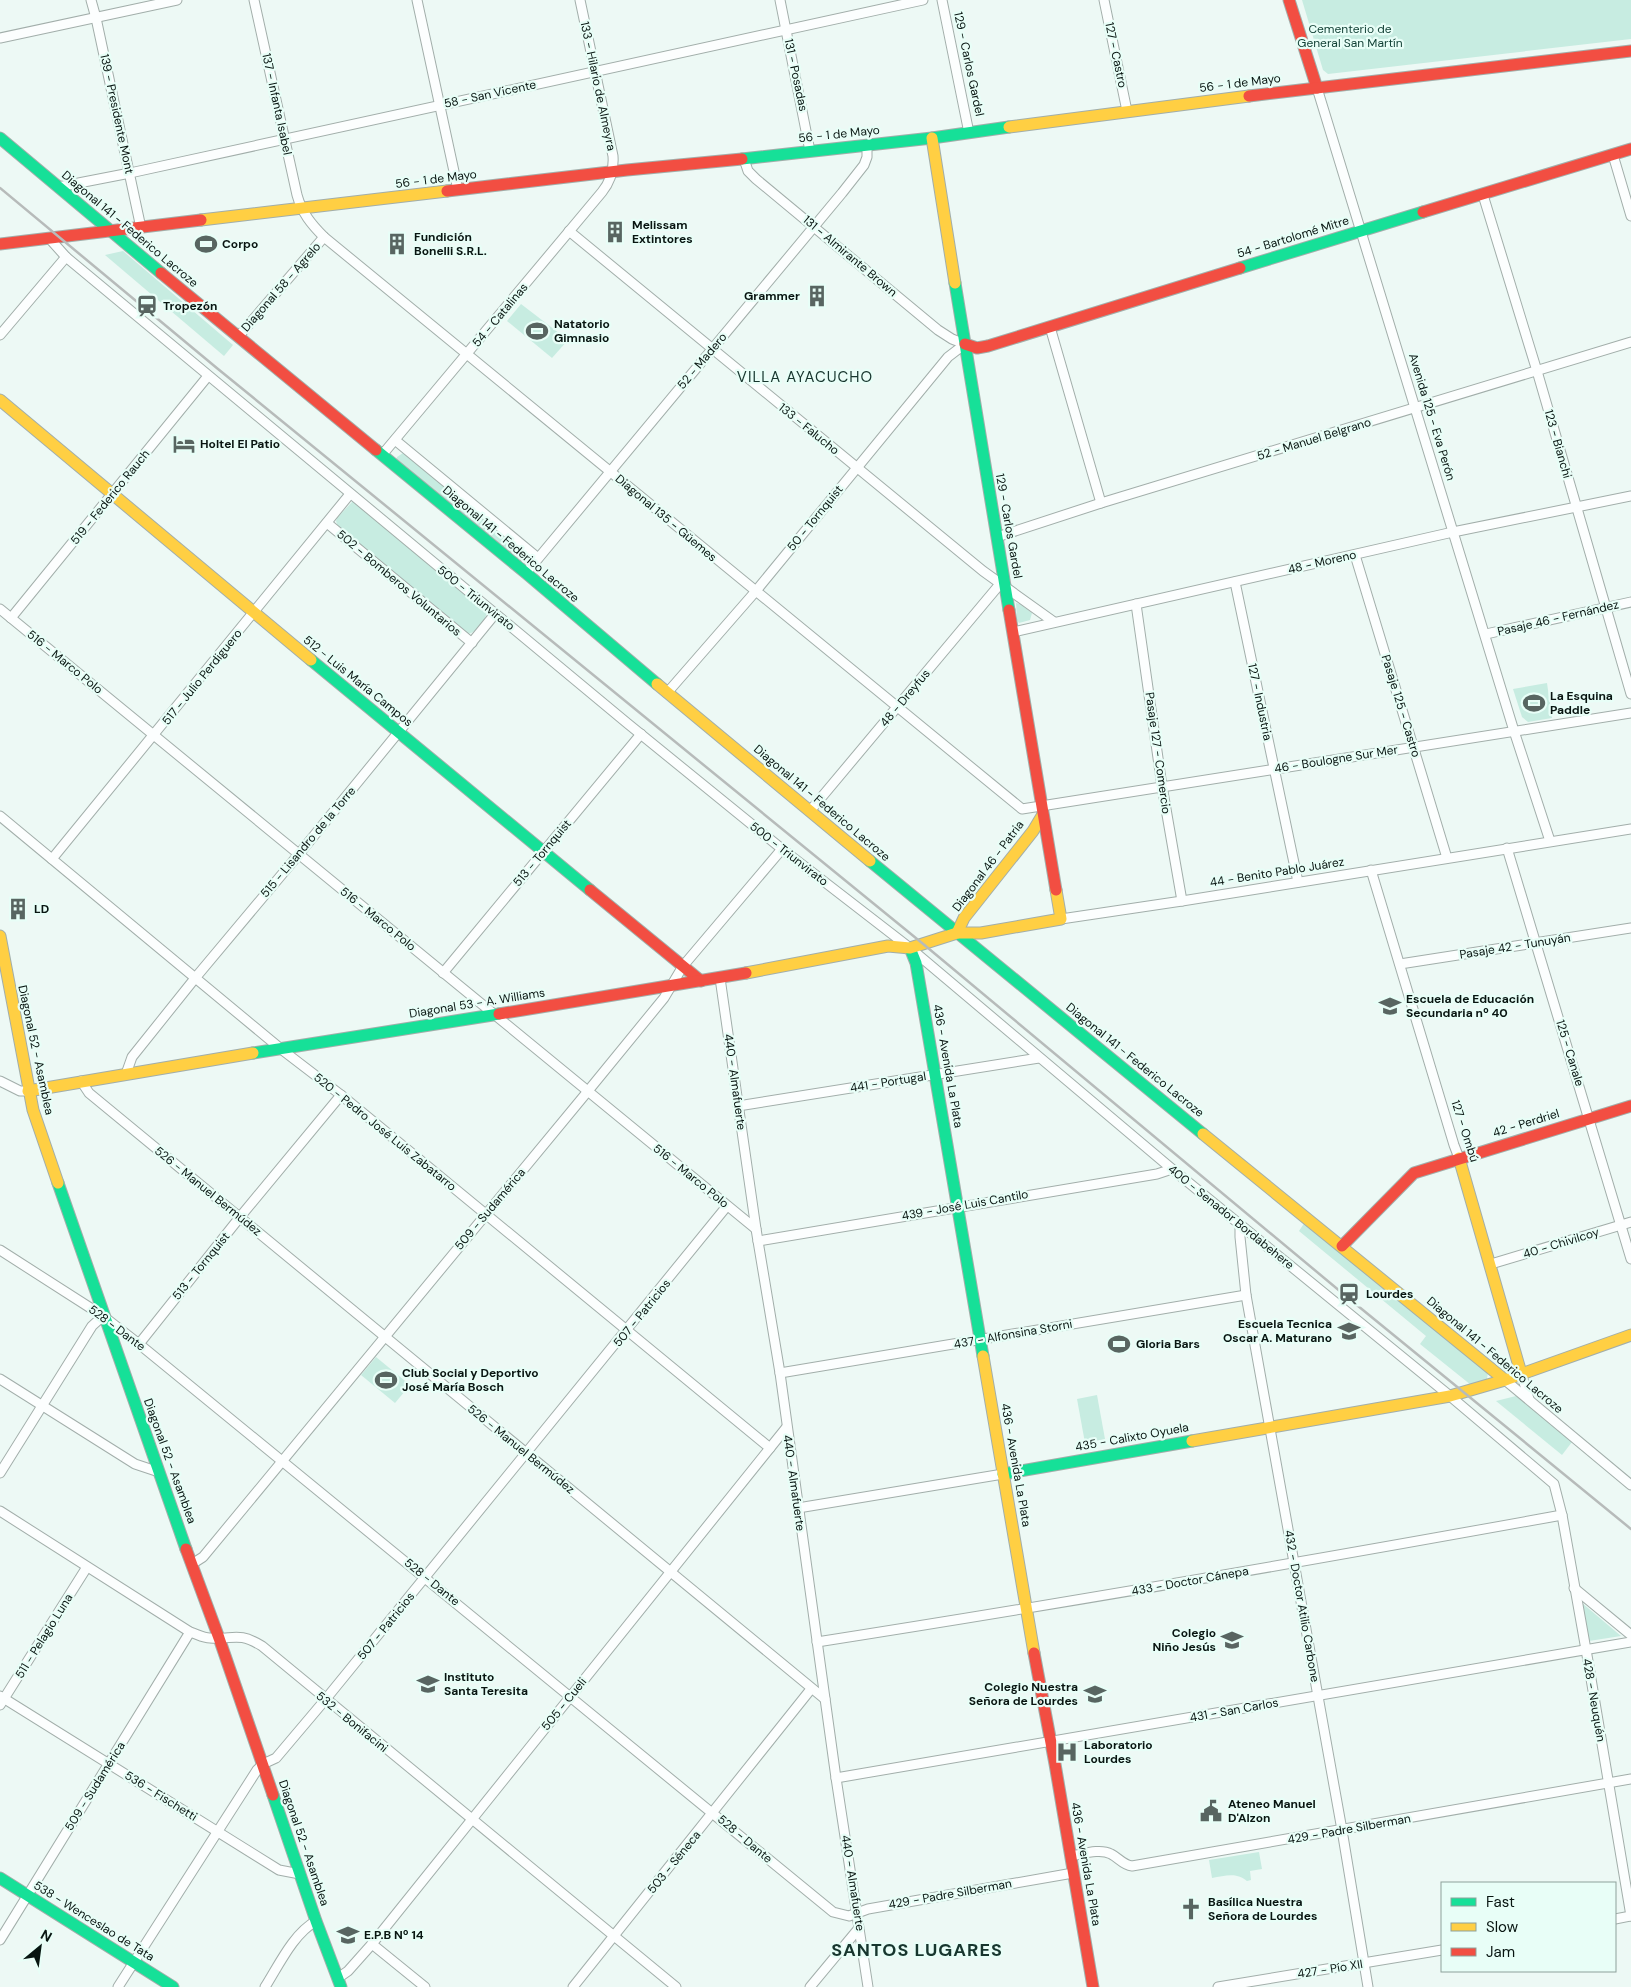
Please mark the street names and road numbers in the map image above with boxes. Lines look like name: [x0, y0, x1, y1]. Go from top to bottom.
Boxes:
street label: 129 - Carlos Gardel: [950, 10, 988, 118]
street label: 133 - Hilario de Almeyra: [576, 20, 620, 152]
street label: 127 - Castro: [1101, 21, 1131, 89]
street label: 131 - Posadas: [781, 37, 811, 113]
street label: 139 - Presidente Mont: [96, 52, 138, 176]
street label: 137 - Infanta Isabel: [258, 52, 296, 156]
street label: 56 - 1 de Mayo: [1198, 70, 1282, 96]
street label: 58 - San Vicente: [442, 76, 538, 112]
street label: 56 - 1 de Mayo: [797, 122, 881, 146]
street label: 56 - 1 de Mayo: [394, 166, 478, 192]
street label: Diagonal 141 - Federico Lacroze: [58, 167, 202, 291]
street label: 131 - Almirante Brown: [800, 212, 901, 300]
street label: 54 - Bartolomé Mitre: [1235, 212, 1351, 262]
street label: Diagonal 58 - Agrelo: [238, 239, 324, 335]
street label: 54 - Catalinas: [469, 280, 531, 350]
street label: 52 - Madero: [674, 329, 730, 393]
street label: Avenida 125 - Eva Perón: [1405, 351, 1459, 483]
street label: 133 - Falucho: [775, 400, 843, 458]
street label: 123 - Bianchi: [1541, 408, 1575, 480]
street label: 52 - Manuel Belgrano: [1255, 414, 1373, 464]
street label: 519 - Federico Rauch: [67, 446, 153, 548]
street label: Diagonal 135 - Güemes: [612, 471, 720, 565]
street label: 129 - Carlos Gardel: [992, 472, 1026, 580]
street label: Diagonal 141 - Federico Lacroze: [439, 482, 583, 606]
street label: 50 - Tornquist: [784, 482, 847, 554]
street label: 502 - Bomberos Voluntarios: [333, 526, 465, 640]
street label: 48 - Moreno: [1286, 546, 1358, 578]
street label: 500 - Triunvirato: [434, 562, 518, 634]
street label: Pasaje 46 - Fernández: [1496, 596, 1620, 640]
street label: 517 - Julio Perdiguero: [158, 626, 246, 728]
street label: 516 - Marco Polo: [24, 627, 106, 697]
street label: 512 - Luis María Campos: [300, 632, 416, 730]
street label: Pasaje 125 - Castro: [1378, 653, 1424, 759]
street label: 127 - Industria: [1244, 662, 1276, 742]
street label: 48 - Dreyfus: [876, 666, 934, 730]
street label: Pasaje 127 - Comercio: [1142, 691, 1174, 815]
street label: Diagonal 141 - Federico Lacroze: [750, 741, 894, 865]
street label: 46 - Boulogne Sur Mer: [1273, 741, 1399, 777]
street label: 515 - Lisandro de la Torre: [257, 783, 359, 901]
street label: 513 - Tornquist: [509, 816, 575, 890]
street label: Diagonal 46 - Patria: [949, 817, 1027, 915]
street label: 500 - Triunvirato: [747, 818, 831, 890]
street label: 44 - Benito Pablo Juárez: [1209, 853, 1345, 891]
street label: 516 - Marco Polo: [337, 884, 419, 954]
street label: Pasaje 42 - Tunuyán: [1458, 929, 1572, 963]
street label: Diagonal 52 - Asamblea: [14, 984, 58, 1116]
street label: Diagonal 53 - A. Williams: [408, 984, 546, 1022]
street label: Diagonal 141 - Federico Lacroze: [1063, 999, 1208, 1121]
street label: 436 - Avenida La Plata: [929, 1003, 967, 1129]
street label: 125 - Canale: [1552, 1018, 1588, 1088]
street label: 440 - Almafuerte: [720, 1033, 750, 1131]
street label: 441 - Portugal: [849, 1068, 927, 1096]
street label: 520 - Pedro José Luis Zabatarro: [310, 1070, 460, 1194]
street label: 127 - Ombú: [1447, 1098, 1483, 1164]
street label: 42 - Perdriel: [1491, 1105, 1561, 1141]
street label: 516 - Marco Polo: [650, 1141, 732, 1211]
street label: 526 - Manuel Bermúdez: [151, 1143, 265, 1239]
street label: 400 - Senador Bordabehere: [1165, 1161, 1297, 1273]
street label: 509 - Sudamérica: [451, 1165, 529, 1253]
street label: 439 - José Luis Cantilo: [900, 1186, 1030, 1224]
street label: 40 - Chivilcoy: [1521, 1224, 1601, 1262]
street label: 513 - Tornquist: [169, 1229, 233, 1303]
street label: 507 - Patricios: [610, 1276, 674, 1350]
street label: Diagonal 141 - Federico Lacroze: [1423, 1293, 1567, 1417]
street label: 528 - Dante: [85, 1301, 149, 1355]
street label: 437 - Alfonsina Storni: [952, 1316, 1074, 1352]
street label: Diagonal 52 - Asamblea: [140, 1396, 200, 1526]
street label: 526 - Manuel Bermúdez: [464, 1401, 578, 1497]
street label: 436 - Avenida La Plata: [997, 1402, 1035, 1528]
street label: 435 - Calixto Oyuela: [1074, 1419, 1190, 1455]
street label: 440 - Almafuerte: [779, 1434, 809, 1532]
street label: 432 - Doctor Atilio Carbone: [1281, 1529, 1323, 1684]
street label: 528 - Dante: [401, 1555, 463, 1609]
street label: 433 - Doctor Cánepa: [1130, 1563, 1250, 1599]
street label: 507 - Patricios: [354, 1589, 418, 1663]
street label: 511 - Pelagio Luna: [12, 1591, 76, 1681]
street label: 428 - Neuquén: [1579, 1657, 1609, 1743]
street label: 505 - Cueli: [538, 1674, 590, 1734]
street label: 532 - Bonifacini: [313, 1688, 391, 1756]
street label: 431 - San Carlos: [1188, 1694, 1280, 1726]
street label: 509 - Sudamérica: [61, 1738, 129, 1834]
street label: 536 - Fischetti: [122, 1767, 200, 1825]
street label: Diagonal 52 - Asamblea: [275, 1778, 333, 1908]
street label: 436 - Avenida La Plata: [1067, 1801, 1105, 1927]
street label: 429 - Padre Silberman: [1286, 1810, 1412, 1848]
street label: 528 - Dante: [714, 1811, 776, 1867]
street label: 503 - Séneca: [644, 1827, 704, 1897]
street label: 440 - Almafuerte: [838, 1834, 869, 1932]
street label: 429 - Padre Silberman: [887, 1875, 1013, 1913]
street label: 538 - Wenceslao de Tata: [31, 1877, 157, 1965]
street label: 427 - Pío XII: [1296, 1956, 1364, 1982]

